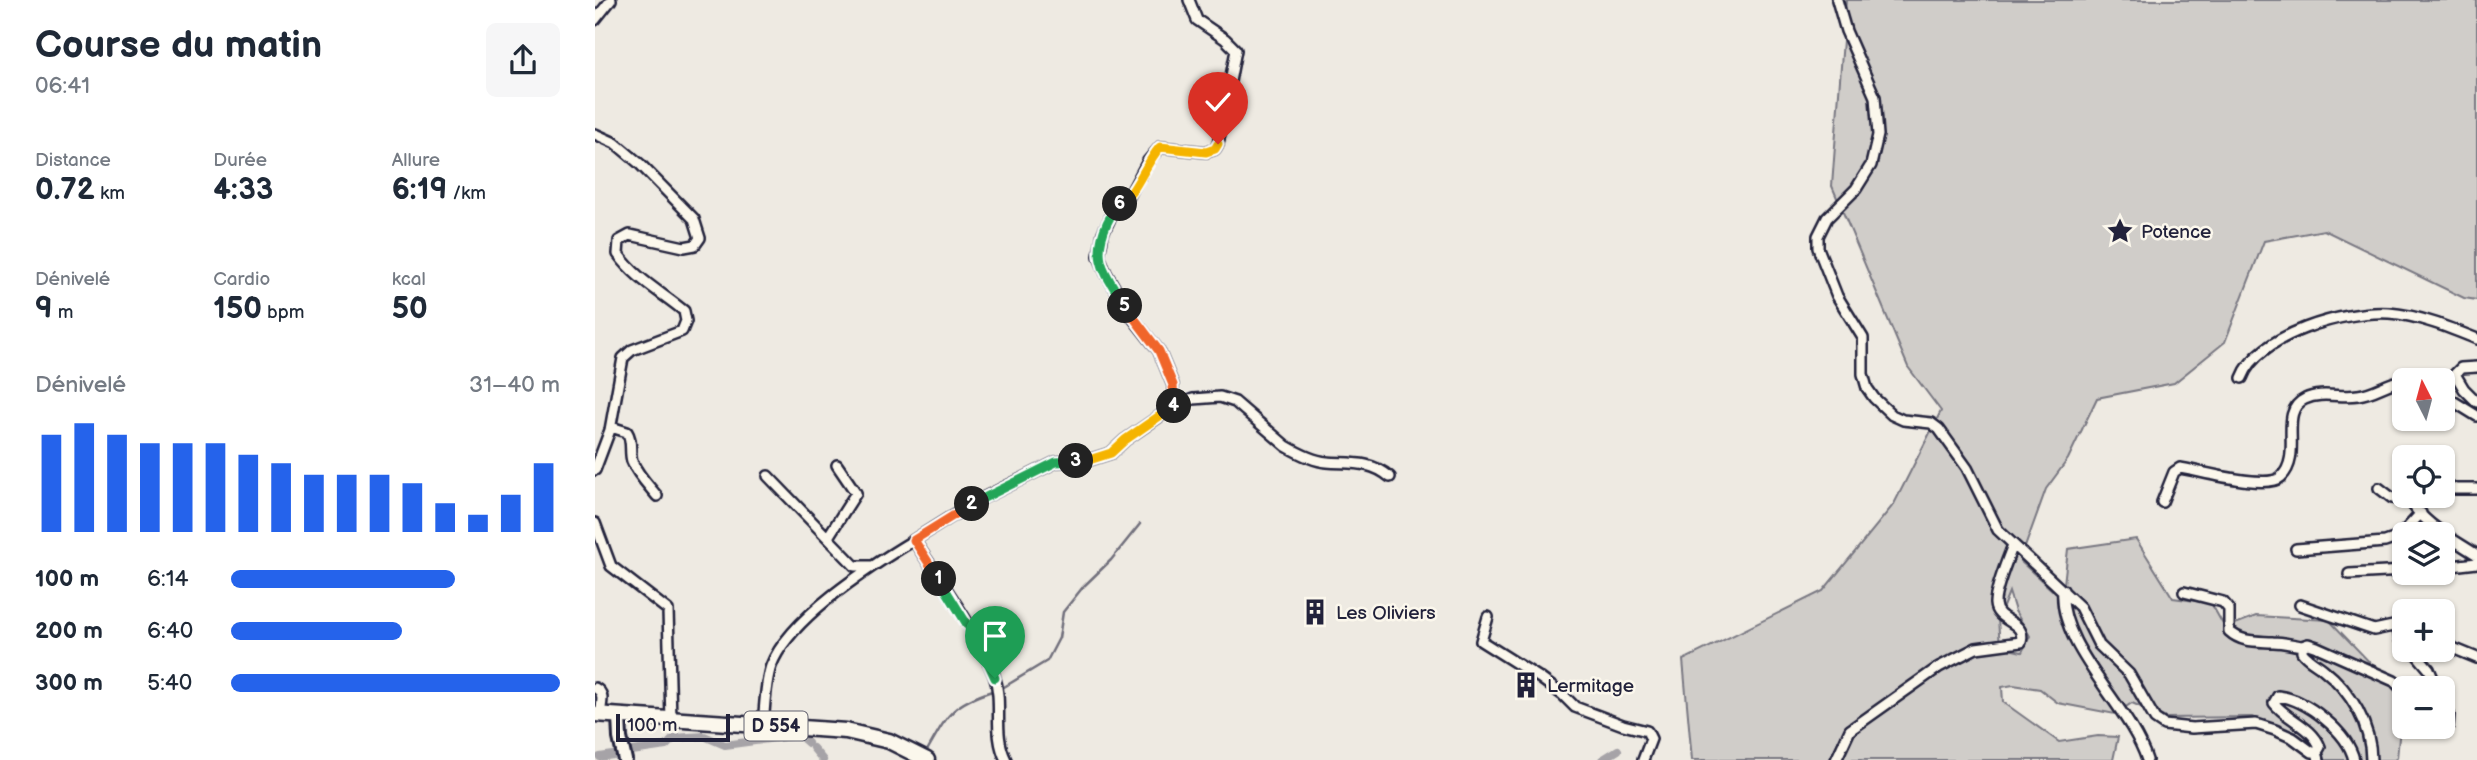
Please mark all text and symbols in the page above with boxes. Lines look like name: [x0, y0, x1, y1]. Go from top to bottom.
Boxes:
text: Course du matin: [35, 23, 322, 68]
button: share: [486, 23, 560, 97]
text: 06:41: [35, 72, 90, 100]
pin: [1188, 72, 1248, 144]
icon: check: [1199, 83, 1237, 121]
text: Distance: [35, 149, 111, 172]
text: Durée: [213, 149, 267, 172]
text: Allure: [392, 149, 440, 172]
text: 0.72: [35, 172, 95, 208]
text: 4:33: [213, 172, 273, 208]
text: 6:19: [392, 172, 447, 208]
text: km: [95, 182, 125, 205]
text: /km: [447, 182, 486, 205]
pin: 6: [1103, 186, 1137, 222]
text: 6: [1114, 192, 1125, 215]
place icon: Potence: [2105, 216, 2135, 246]
place label: Potence: [2141, 221, 2211, 244]
text: Dénivelé: [35, 268, 110, 291]
text: Cardio: [213, 268, 270, 291]
text: kcal: [392, 268, 426, 291]
pin: 5: [1107, 288, 1143, 324]
text: 9: [35, 291, 53, 327]
text: 150: [213, 291, 262, 327]
text: 50: [392, 291, 428, 327]
text: 5: [1119, 294, 1130, 317]
text: m: [53, 301, 73, 324]
text: bpm: [262, 301, 305, 324]
north arrow: [2392, 368, 2455, 430]
map controls: [2392, 368, 2455, 739]
text: Dénivelé: [35, 371, 126, 399]
text: 31–40 m: [469, 371, 560, 399]
pin: 4: [1157, 388, 1191, 424]
text: 4: [1168, 394, 1179, 417]
pin: 3: [1058, 444, 1093, 478]
button: locate: [2392, 445, 2455, 508]
text: 3: [1070, 449, 1081, 472]
pin: 2: [955, 486, 989, 522]
text: 2: [966, 492, 977, 515]
button: layers: [2392, 522, 2455, 585]
pin: 1: [921, 562, 957, 596]
text: 100 m: [35, 565, 99, 593]
text: 6:14: [147, 565, 189, 593]
text: 1: [935, 567, 943, 590]
building icon: Les Oliviers: [1300, 597, 1330, 627]
button: +: [2392, 599, 2455, 662]
place label: Les Oliviers: [1336, 602, 1436, 625]
pin: [965, 606, 1025, 678]
text: 200 m: [35, 617, 103, 645]
text: 6:40: [147, 617, 193, 645]
icon: arrive: [976, 617, 1014, 655]
text: 300 m: [35, 669, 103, 697]
text: 5:40: [147, 669, 192, 697]
building icon: Lermitage: [1511, 670, 1541, 700]
place label: Lermitage: [1547, 675, 1634, 698]
button: −: [2392, 676, 2455, 739]
scale bar: [616, 711, 730, 743]
road number: D 554: [745, 712, 807, 740]
text: 100 m: [627, 714, 678, 737]

